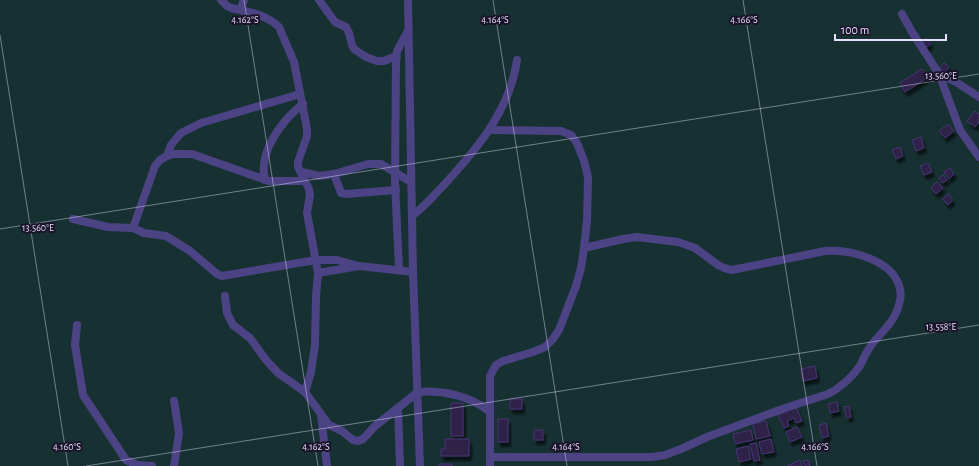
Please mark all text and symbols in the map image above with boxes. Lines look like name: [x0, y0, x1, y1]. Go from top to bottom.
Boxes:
text: 4.162°S: [231, 15, 259, 25]
text: 4.164°S: [481, 15, 509, 25]
text: 4.166°S: [730, 15, 758, 25]
scale bar: [835, 16, 946, 42]
text: 100 m: [841, 24, 869, 36]
text: 13.560°E: [925, 71, 957, 81]
text: 13.560°E: [22, 223, 54, 233]
text: 13.558°E: [926, 322, 957, 332]
text: 4.160°S: [53, 442, 81, 452]
text: 4.162°S: [302, 442, 330, 452]
text: 4.164°S: [552, 442, 580, 452]
text: 4.166°S: [801, 442, 829, 452]

